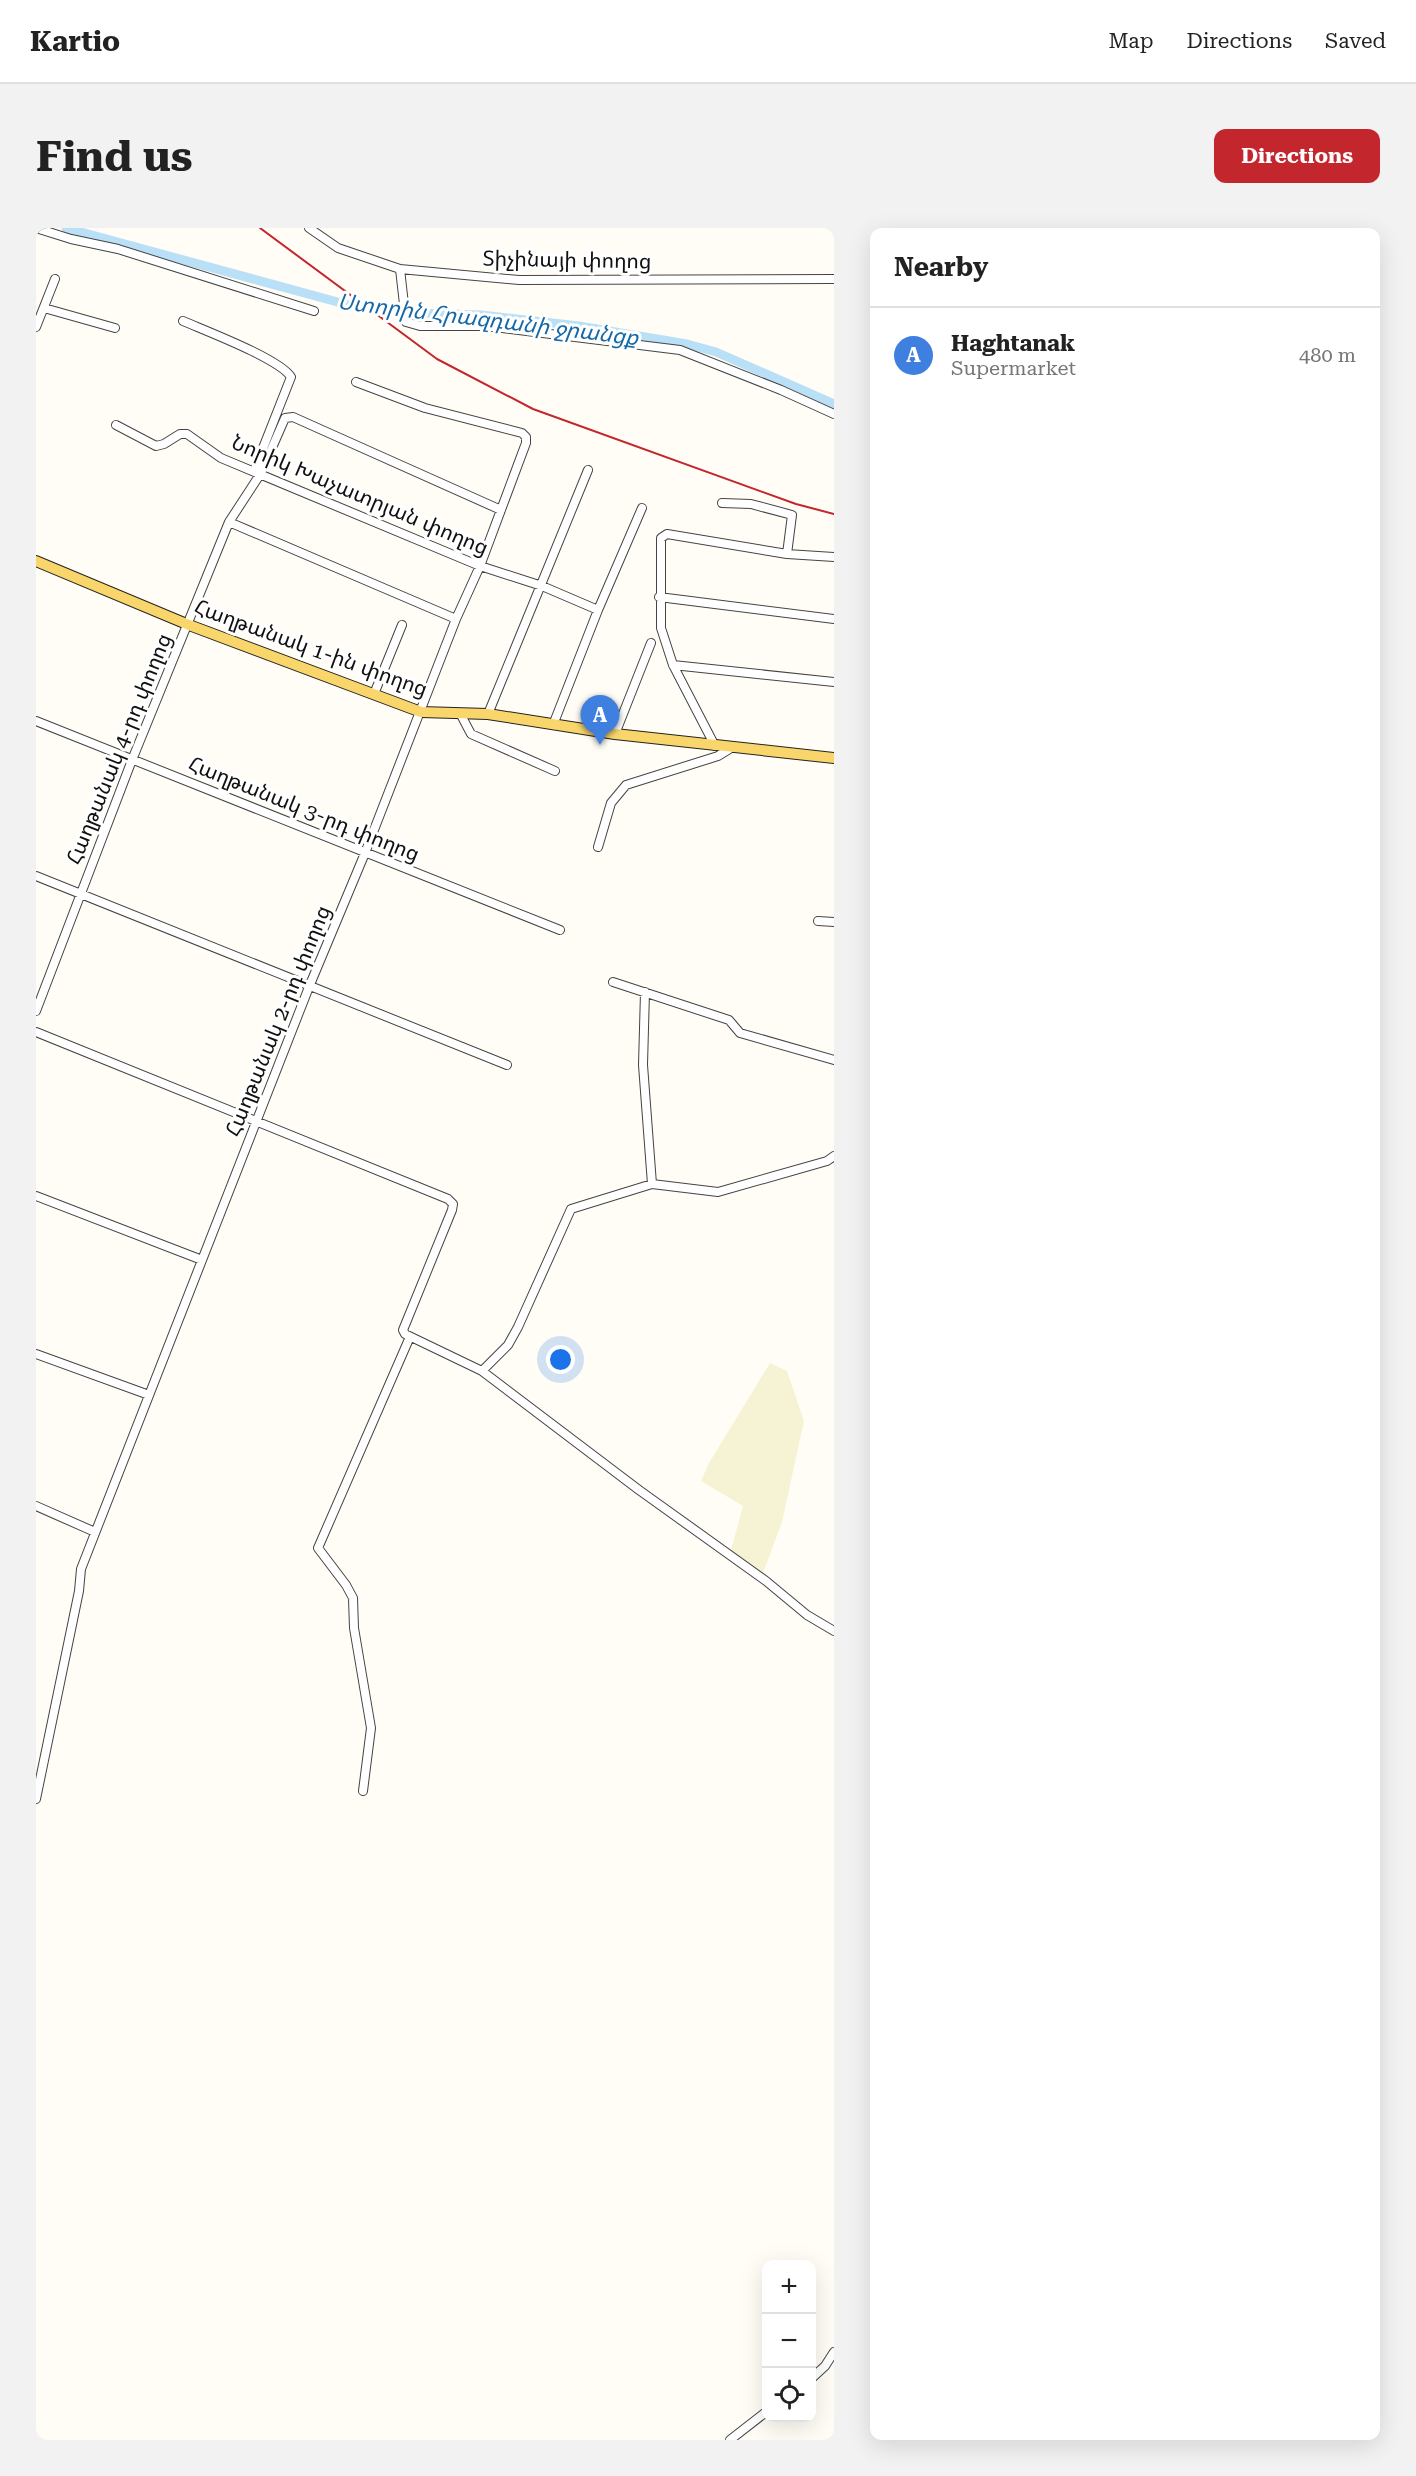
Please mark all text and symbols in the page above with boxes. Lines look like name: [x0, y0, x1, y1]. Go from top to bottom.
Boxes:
text: Kartio: [30, 25, 120, 58]
text: Map: [1109, 29, 1153, 53]
text: Directions: [1186, 29, 1292, 53]
text: Saved: [1325, 29, 1386, 53]
button: Directions: [1214, 129, 1380, 183]
text: Find us: [36, 132, 193, 181]
street label: Տիչինայի փողոց: [482, 247, 652, 273]
text: Nearby: [894, 252, 988, 282]
water label: Ստորին Հրազդանի ջրանցք: [336, 289, 641, 351]
text: Haghtanak: [951, 331, 1075, 356]
text: A: [906, 343, 921, 367]
text: 480 m: [1299, 343, 1356, 367]
text: Supermarket: [951, 356, 1076, 380]
street label: Նորիկ Խաչատրյան փողոց: [228, 430, 492, 560]
street label: Հաղթանակ 1-ին փողոց: [191, 595, 431, 701]
street label: Հաղթանակ 4-րդ փողոց: [62, 630, 176, 868]
pin: A: [580, 696, 620, 745]
street label: Հաղթանակ 3-րդ փողոց: [185, 752, 423, 866]
street label: Հաղթանակ 2-րդ փողոց: [221, 902, 335, 1140]
your location: [546, 1345, 575, 1374]
map controls: [762, 2260, 816, 2422]
button: +: [762, 2260, 816, 2314]
button: −: [762, 2314, 816, 2368]
button: locate: [762, 2368, 816, 2422]

